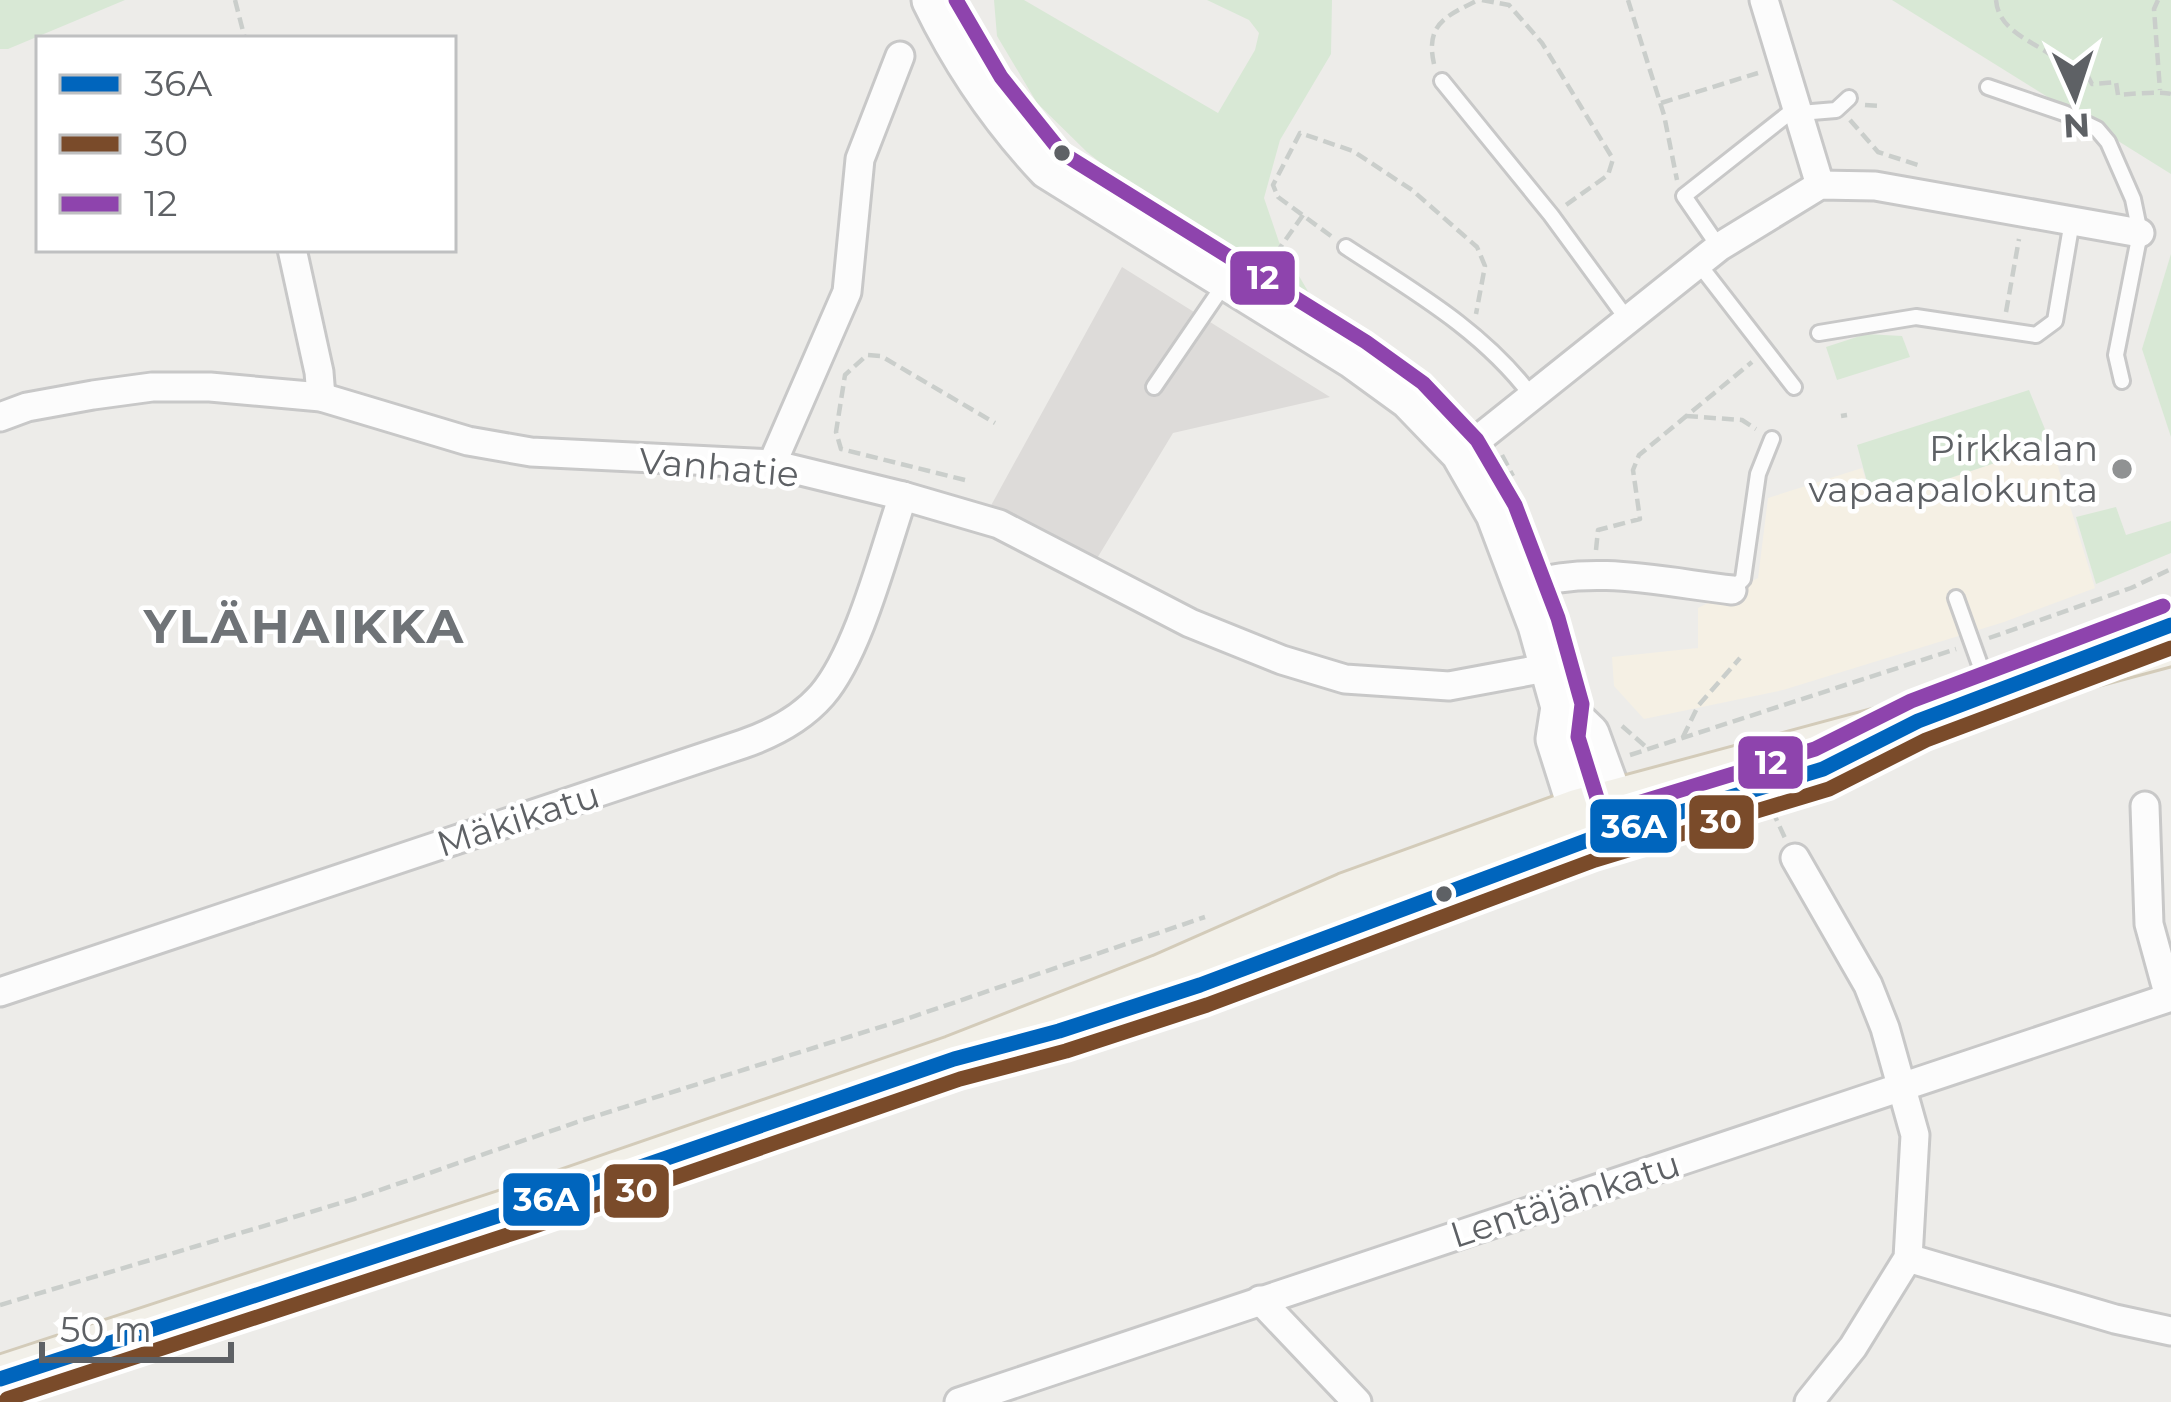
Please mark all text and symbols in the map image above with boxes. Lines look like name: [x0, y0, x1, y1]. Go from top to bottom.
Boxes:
legend: [36, 36, 456, 252]
north arrow: [2015, 36, 2135, 156]
text: 36A: [144, 61, 213, 105]
text: N: [2062, 105, 2091, 147]
text: 30: [144, 121, 188, 165]
unlabelled marker: [1051, 142, 1073, 164]
text: 12: [144, 181, 177, 225]
line badge: 12: [1228, 249, 1297, 307]
text: 12: [1247, 257, 1279, 297]
place label: Pirkkalan vapaapalokunta: [1809, 426, 2098, 511]
street label: Vanhatie: [637, 438, 801, 496]
marker: Pirkkalan vapaapalokunta: [2109, 456, 2135, 482]
district label: YLÄHAIKKA: [143, 597, 466, 655]
line badge: 12: [1736, 734, 1805, 791]
text: 12: [1755, 742, 1787, 782]
street label: Mäkikatu: [431, 772, 605, 866]
line badge: 30: [1687, 793, 1756, 851]
line badge: 36A: [1588, 797, 1679, 855]
text: 30: [1699, 801, 1742, 841]
text: 36A: [1600, 806, 1668, 846]
unlabelled marker: [1433, 883, 1455, 905]
street label: Lentäjänkatu: [1445, 1141, 1685, 1257]
line badge: 30: [602, 1162, 671, 1220]
text: 30: [615, 1170, 658, 1210]
line badge: 36A: [501, 1171, 592, 1228]
text: 36A: [512, 1179, 580, 1219]
scale bar: [42, 1288, 231, 1362]
text: 50 m: [60, 1307, 152, 1351]

